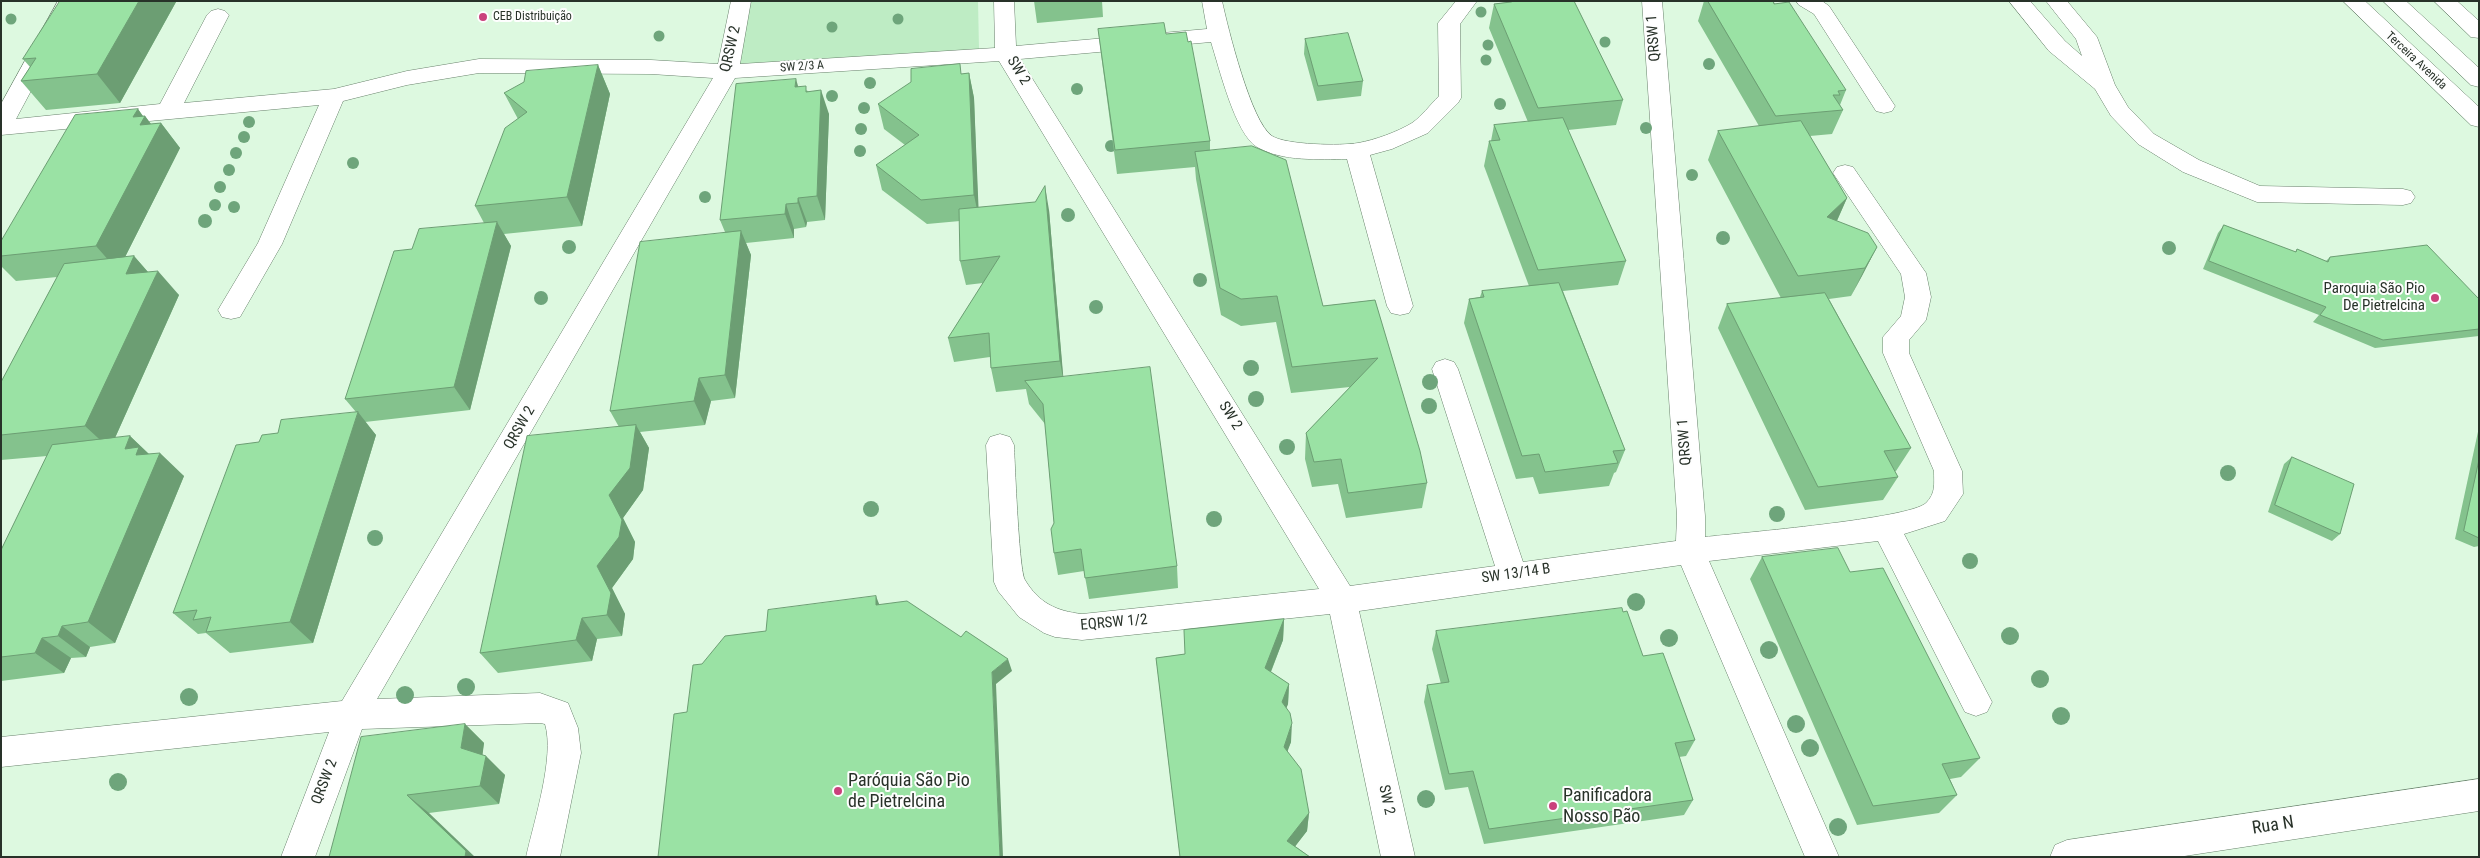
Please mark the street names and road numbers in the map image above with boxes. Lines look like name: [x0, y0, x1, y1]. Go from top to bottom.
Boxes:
street label: QRSW 1: [1643, 14, 1665, 62]
street label: QRSW 2: [717, 24, 745, 74]
street label: Terceira Avenida: [2382, 29, 2450, 93]
street label: SW 2: [1003, 53, 1033, 89]
street label: SW 2/3 A: [780, 58, 824, 76]
street label: SW 2: [1214, 398, 1246, 434]
street label: QRSW 2: [500, 403, 540, 453]
street label: QRSW 1: [1674, 418, 1696, 466]
street label: SW 13/14 B: [1480, 560, 1552, 588]
street label: EQRSW 1/2: [1080, 611, 1148, 635]
street label: QRSW 2: [308, 757, 342, 807]
street label: SW 2: [1374, 783, 1398, 817]
street label: Rua N: [2250, 812, 2296, 840]

